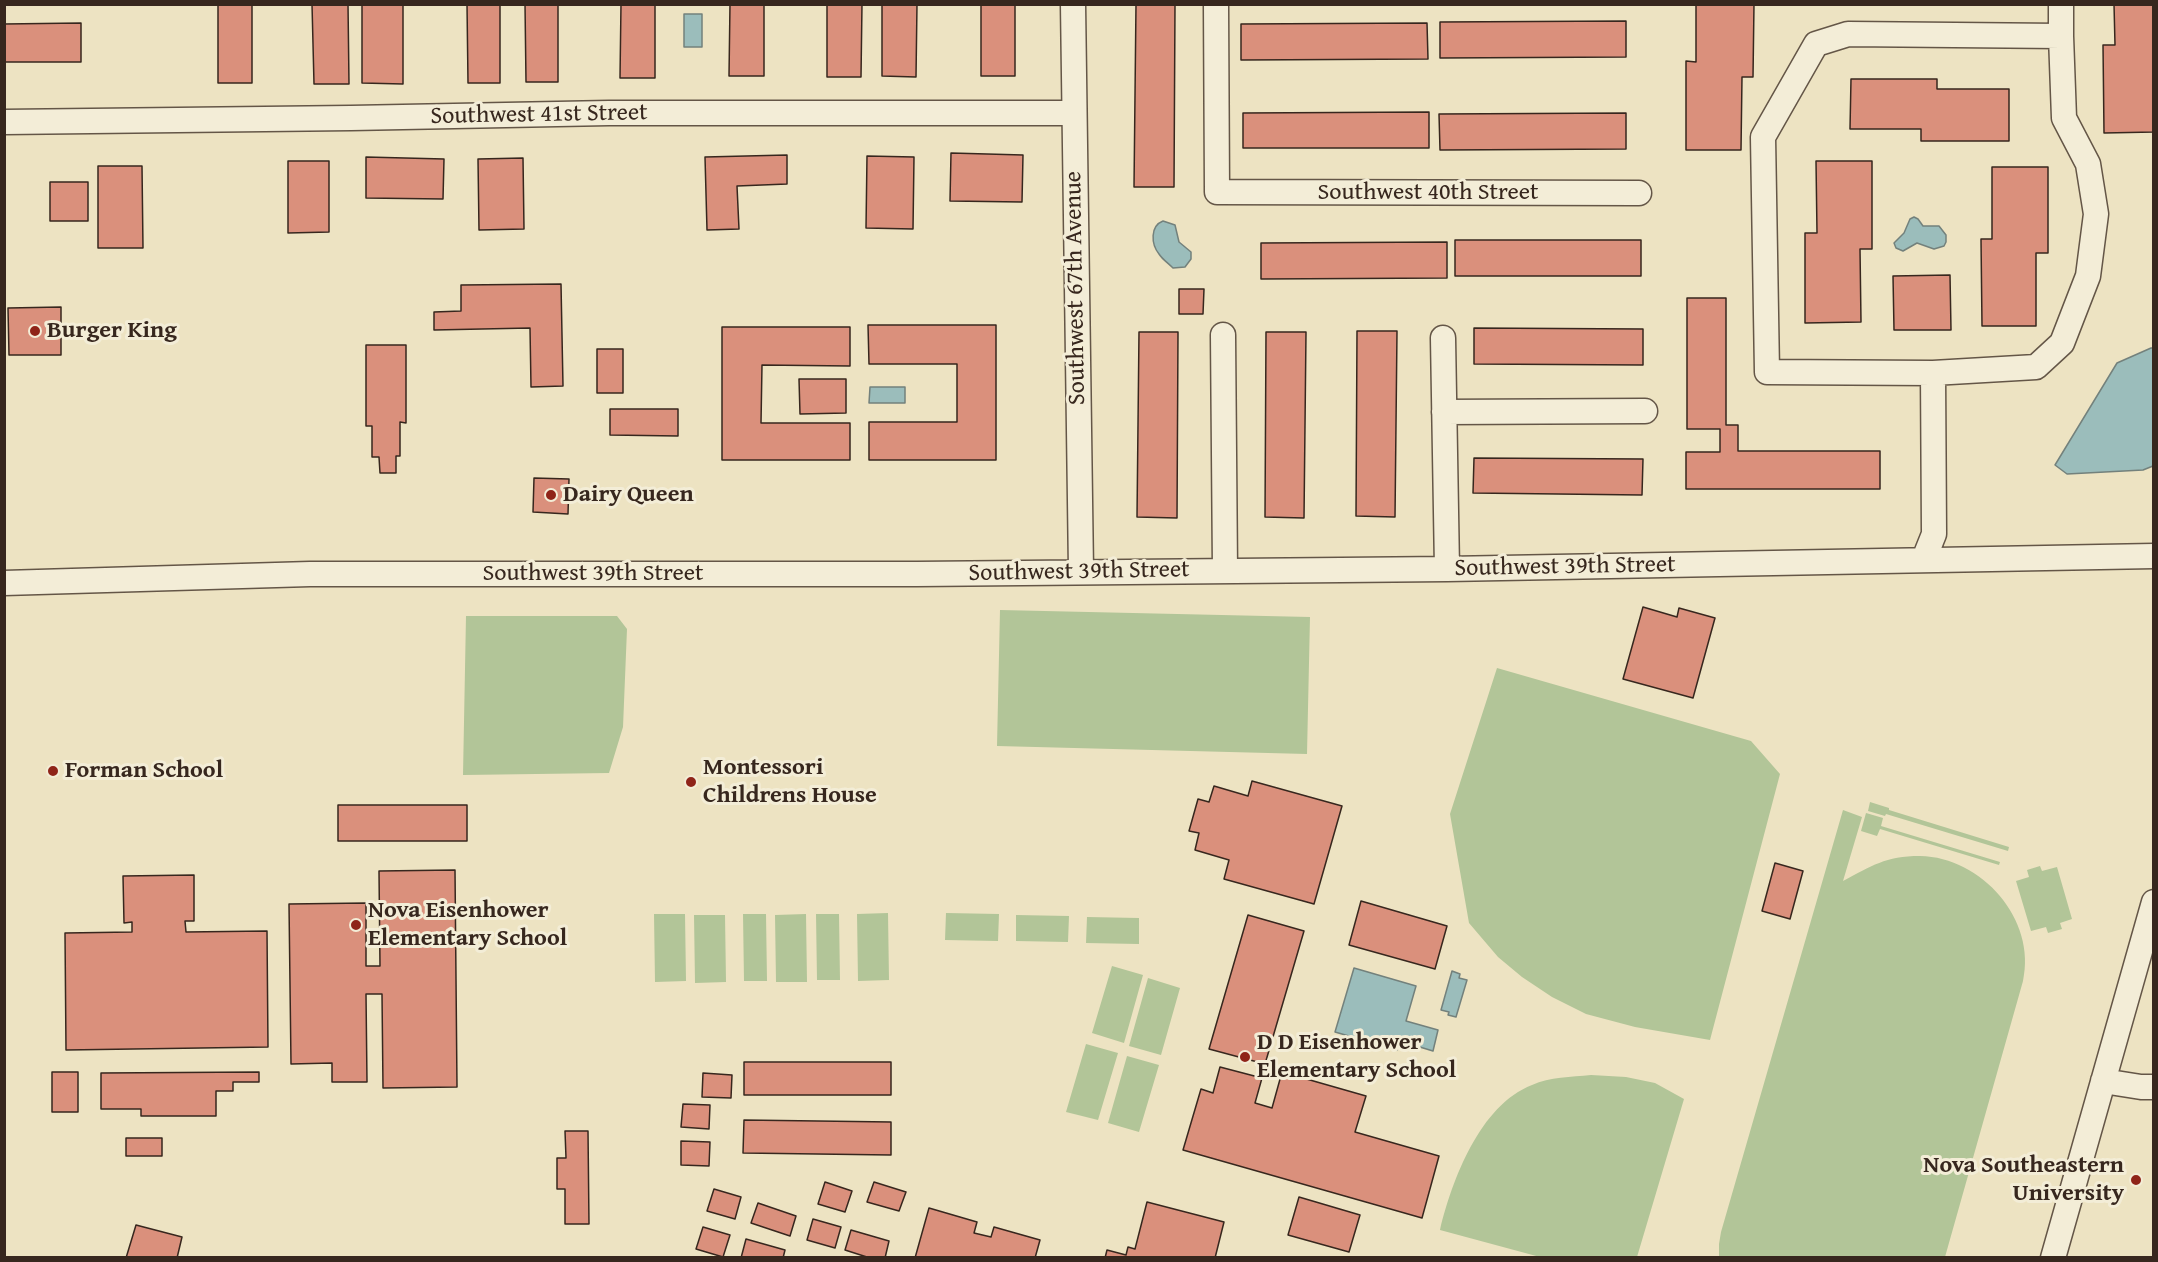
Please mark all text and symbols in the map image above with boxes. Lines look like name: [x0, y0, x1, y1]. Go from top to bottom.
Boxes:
street label: Southwest 41st Street: [430, 99, 648, 131]
street label: Southwest 67th Avenue: [1060, 171, 1092, 405]
street label: Southwest 40th Street: [1317, 179, 1539, 207]
place label: Burger King: [47, 317, 177, 345]
marker: Burger King: [28, 324, 42, 338]
place label: Dairy Queen: [563, 481, 694, 509]
marker: Dairy Queen: [544, 488, 558, 502]
street label: Southwest 39th Street: [1454, 551, 1676, 583]
street label: Southwest 39th Street: [968, 556, 1190, 588]
street label: Southwest 39th Street: [482, 560, 704, 588]
place label: Montessori Childrens House: [703, 754, 877, 810]
place label: Forman School: [65, 757, 223, 785]
marker: Forman School: [46, 764, 60, 778]
marker: Montessori Childrens House: [684, 775, 698, 789]
place label: Nova Eisenhower Elementary School: [368, 897, 567, 953]
marker: Nova Eisenhower Elementary School: [349, 918, 363, 932]
place label: D D Eisenhower Elementary School: [1257, 1029, 1456, 1085]
marker: D D Eisenhower Elementary School: [1238, 1050, 1252, 1064]
place label: Nova Southeastern University: [1923, 1152, 2124, 1208]
marker: Nova Southeastern University: [2129, 1173, 2143, 1187]

